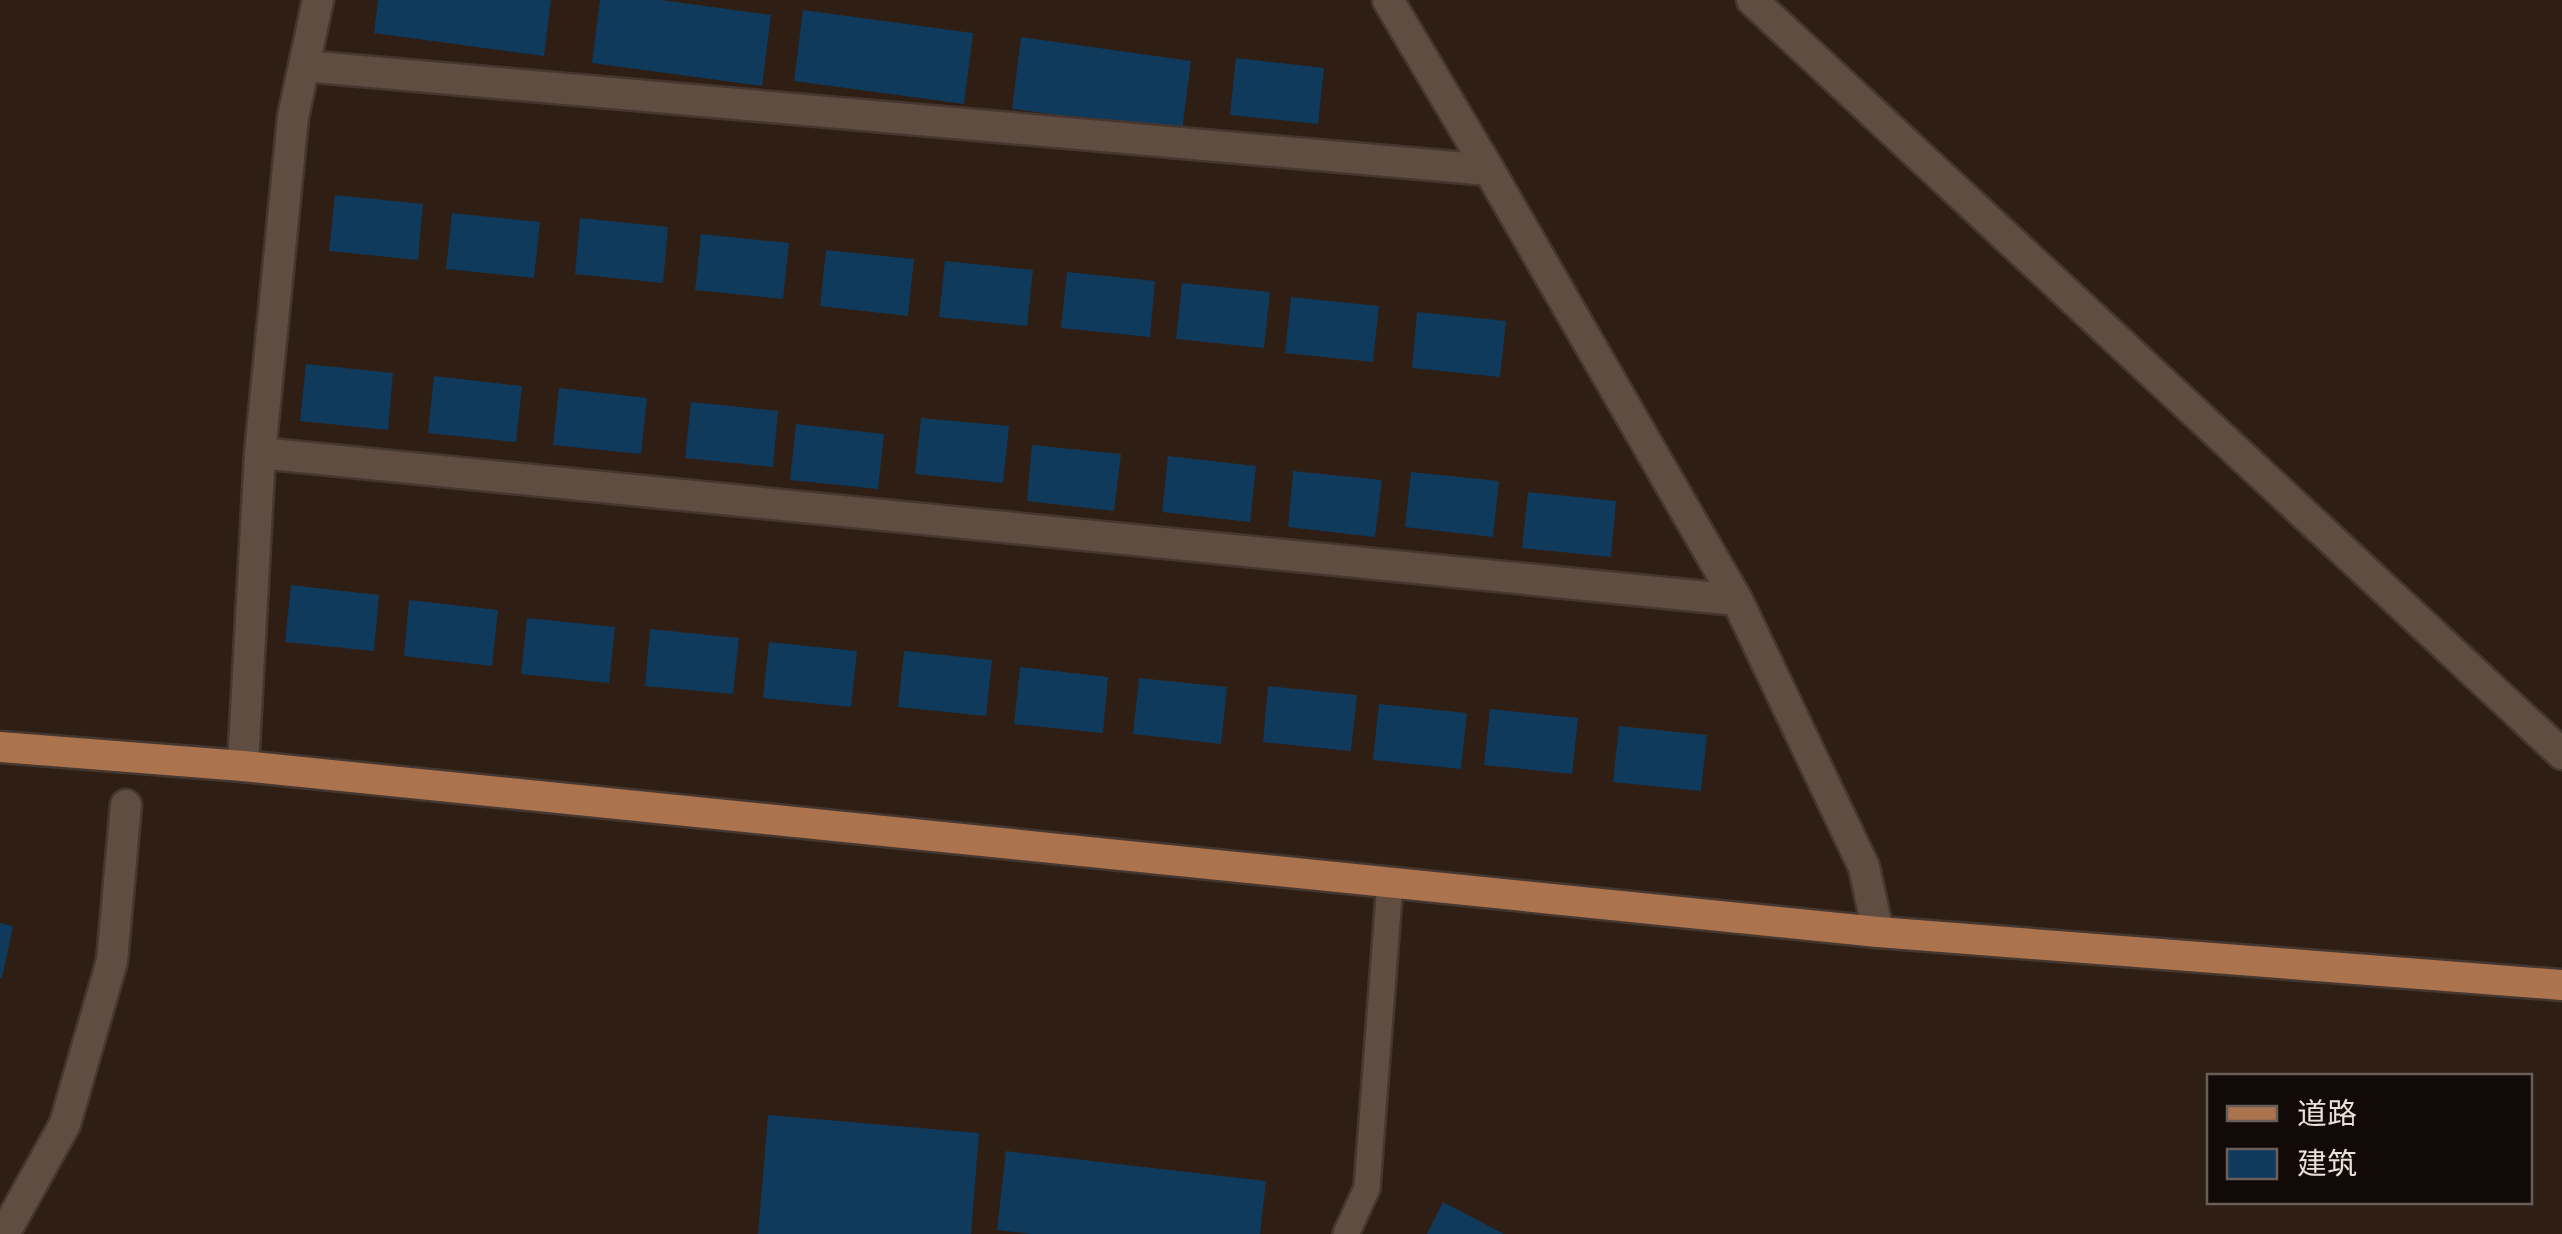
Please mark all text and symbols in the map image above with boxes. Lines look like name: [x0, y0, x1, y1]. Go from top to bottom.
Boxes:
legend: [2207, 1074, 2532, 1204]
text: 道路: [2297, 1097, 2357, 1130]
text: 建筑: [2297, 1147, 2357, 1180]

